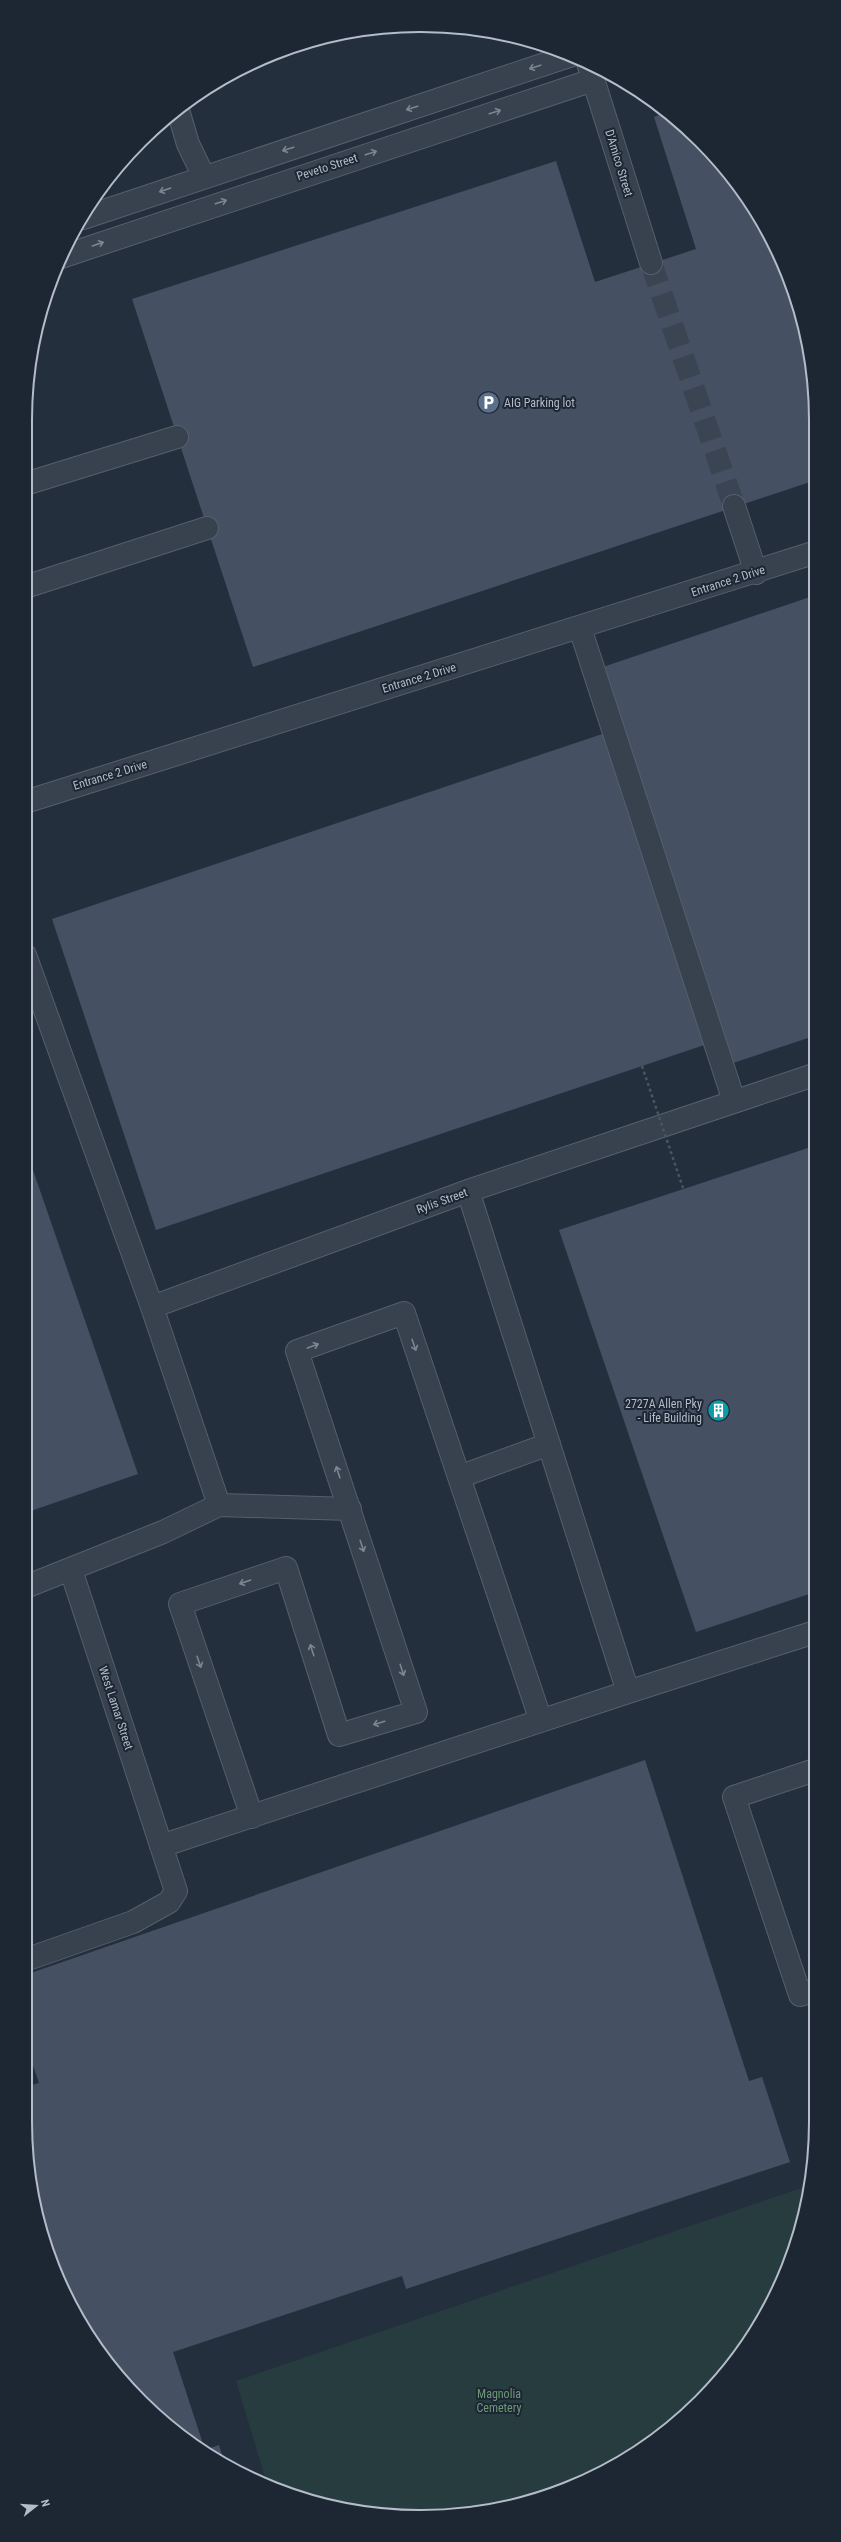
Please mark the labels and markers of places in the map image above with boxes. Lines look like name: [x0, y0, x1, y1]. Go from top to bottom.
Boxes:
parking icon: AIG Parking lot: [476, 390, 502, 416]
place label: AIG Parking lot: [504, 396, 575, 410]
place label: 2727A Allen Pky - Life Building: [625, 1397, 702, 1425]
building icon: 2727A Allen Pky - Life Building: [705, 1398, 731, 1424]

